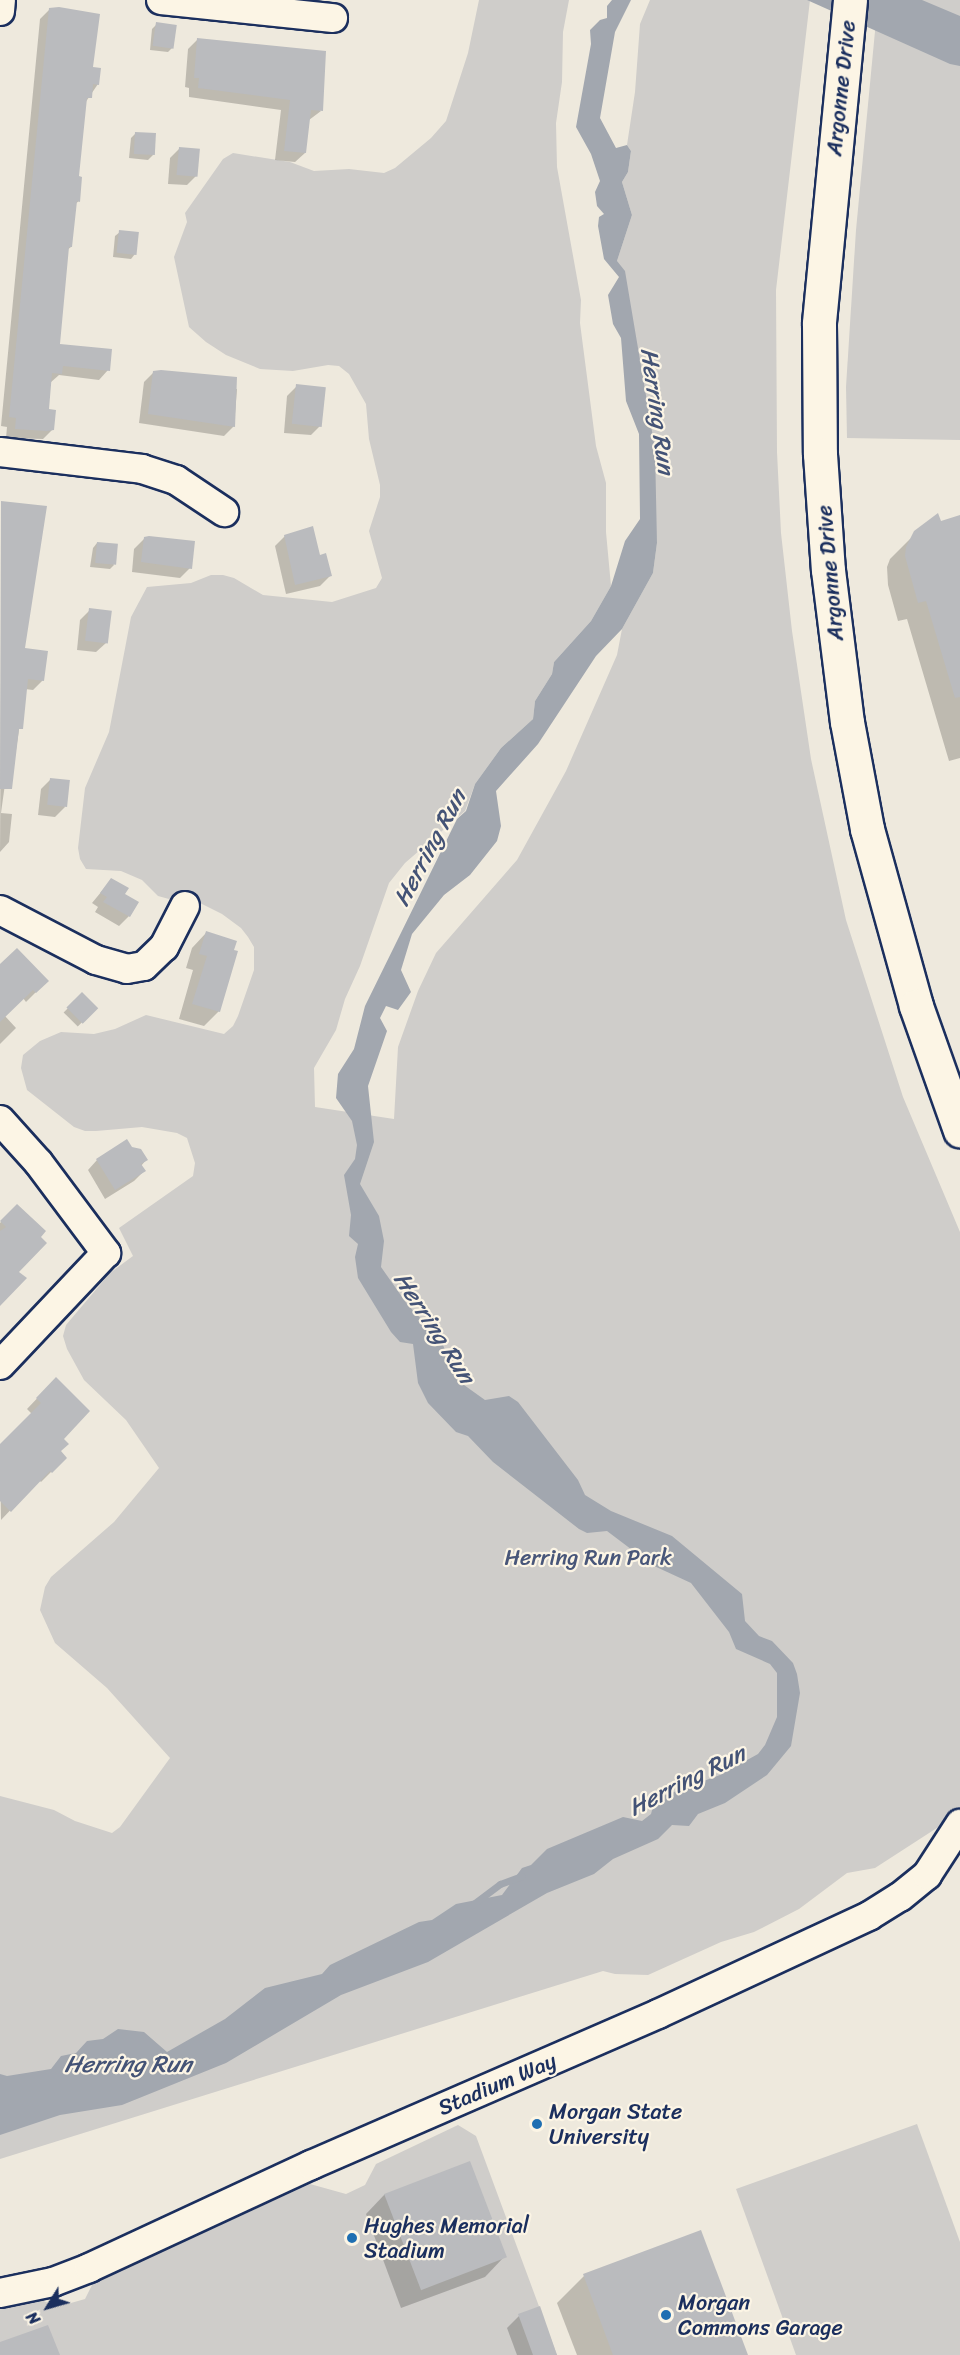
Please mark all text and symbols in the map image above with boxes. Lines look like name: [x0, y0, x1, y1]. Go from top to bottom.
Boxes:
street label: Argonne Drive: [821, 19, 861, 157]
water label: Herring Run: [634, 346, 680, 476]
street label: Argonne Drive: [811, 504, 849, 642]
water label: Herring Run: [387, 785, 473, 911]
water label: Herring Run: [387, 1267, 481, 1389]
park label: Herring Run Park: [504, 1545, 672, 1571]
water label: Herring Run: [624, 1739, 750, 1823]
street label: Stadium Way: [434, 2047, 560, 2121]
water label: Herring Run: [64, 2051, 192, 2079]
place label: Morgan State University: [549, 2098, 682, 2150]
marker: Morgan State University: [530, 2117, 544, 2131]
place label: Hughes Memorial Stadium: [364, 2212, 530, 2264]
marker: Hughes Memorial Stadium: [345, 2231, 359, 2245]
north arrow: [18, 2277, 78, 2337]
place label: Morgan Commons Garage: [678, 2289, 842, 2340]
text: N: [18, 2305, 48, 2331]
marker: Morgan Commons Garage: [659, 2308, 673, 2322]

